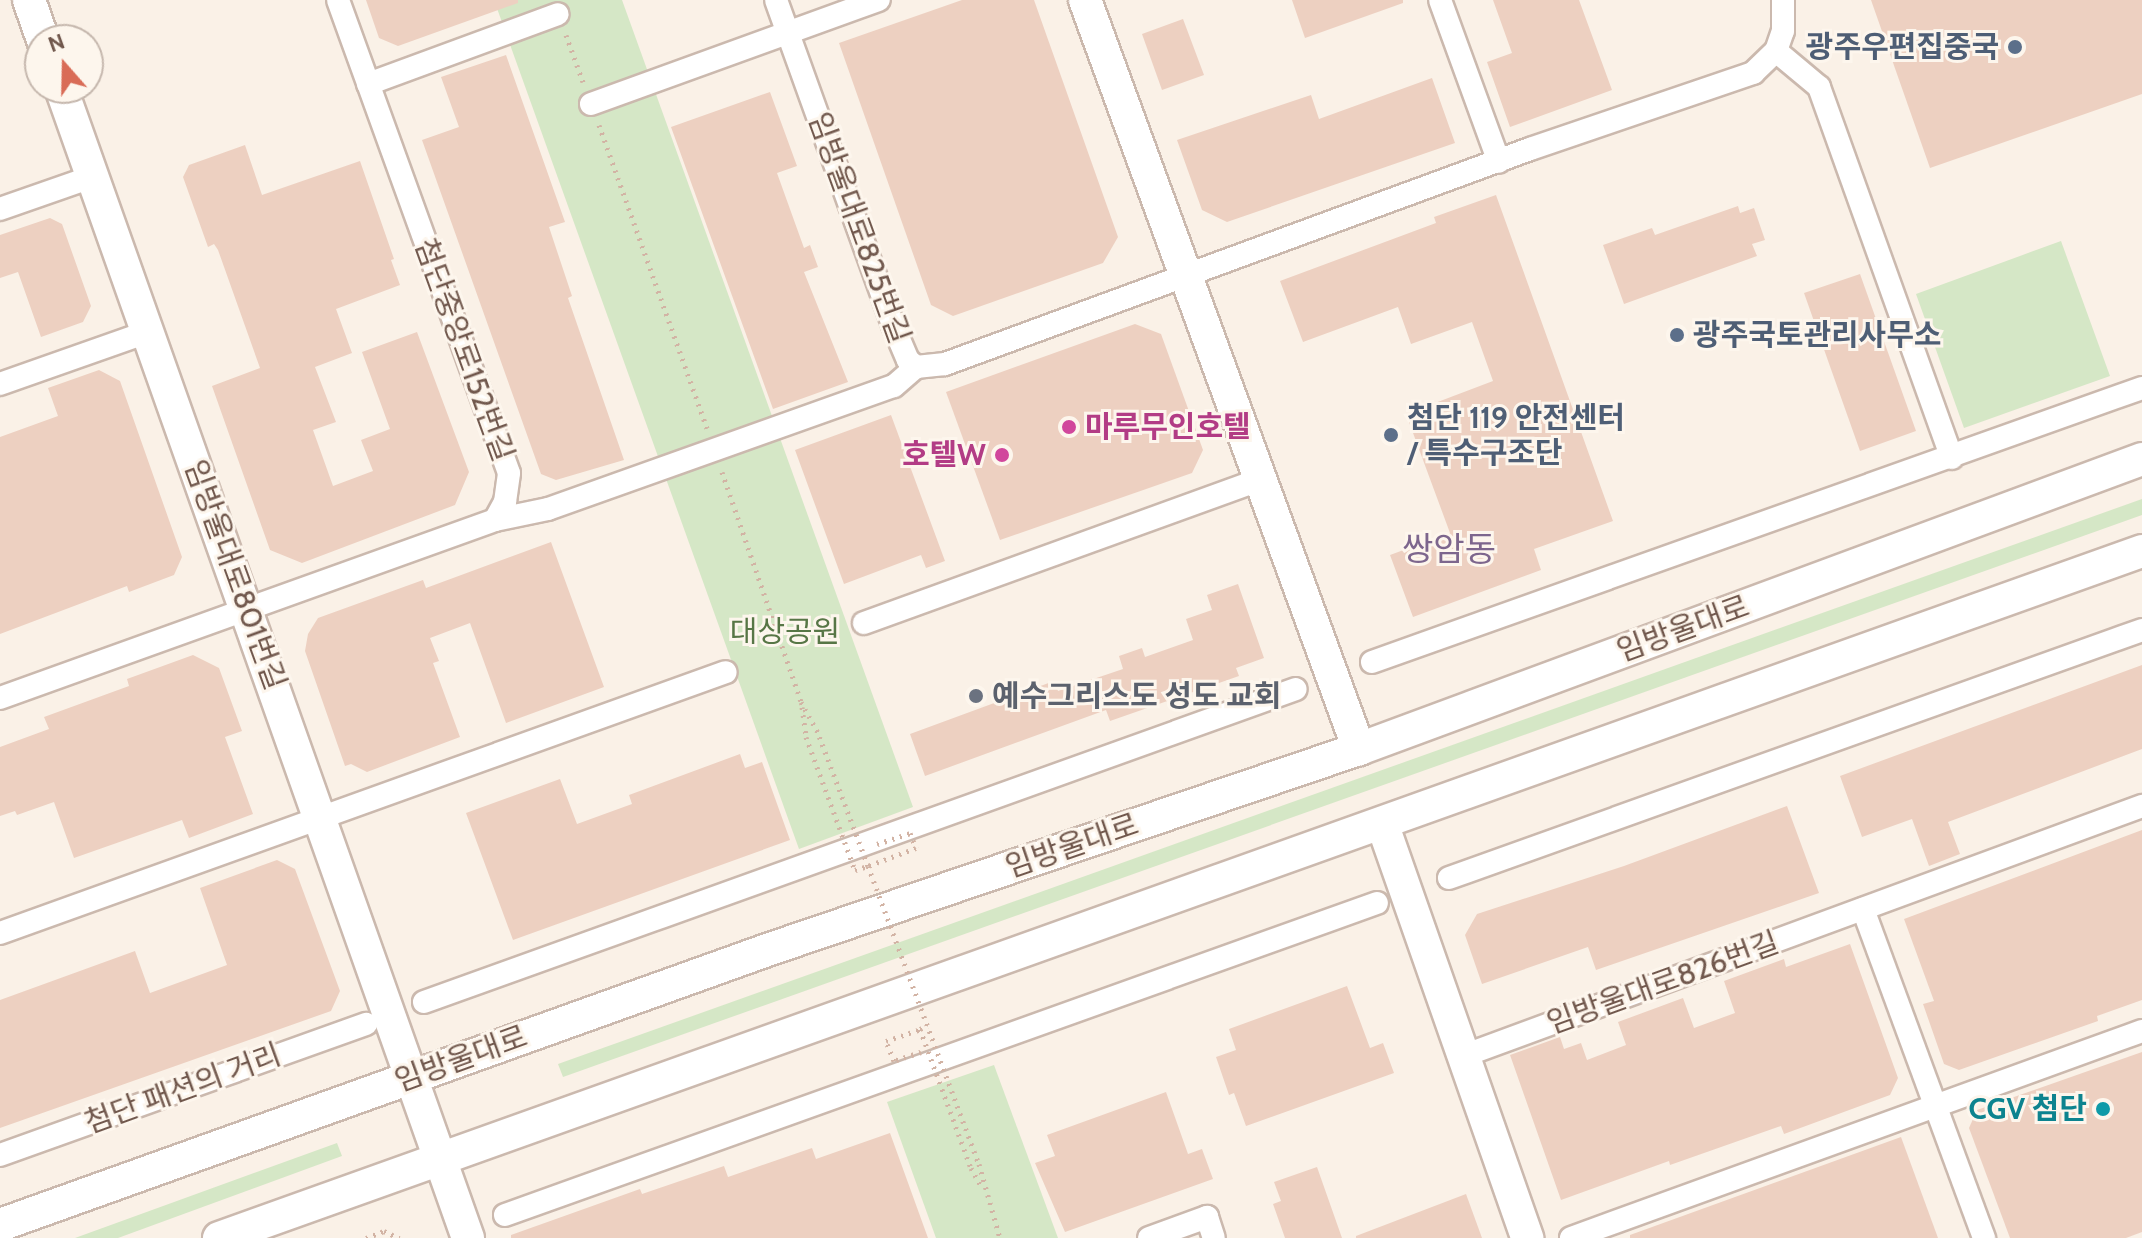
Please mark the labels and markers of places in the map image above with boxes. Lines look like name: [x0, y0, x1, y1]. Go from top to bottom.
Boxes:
place label: 광주우편집중국: [1806, 29, 1999, 65]
marker: 광주우편집중국: [2006, 38, 2024, 56]
place label: 광주국토관리사무소: [1693, 317, 1941, 353]
marker: 광주국토관리사무소: [1668, 326, 1686, 344]
place label: 첨단 119 안전센터 / 특수구조단: [1407, 400, 1625, 470]
place label: 마루무인호텔: [1085, 409, 1251, 445]
marker: 마루무인호텔: [1060, 418, 1078, 436]
marker: 첨단 119 안전센터 / 특수구조단: [1382, 426, 1400, 444]
place label: 호텔W: [902, 437, 986, 473]
marker: 호텔W: [993, 446, 1011, 464]
place label: 예수그리스도 성도 교회: [992, 678, 1281, 714]
marker: 예수그리스도 성도 교회: [967, 687, 985, 705]
place label: CGV 첨단: [1969, 1091, 2087, 1127]
marker: CGV 첨단: [2094, 1100, 2112, 1118]

